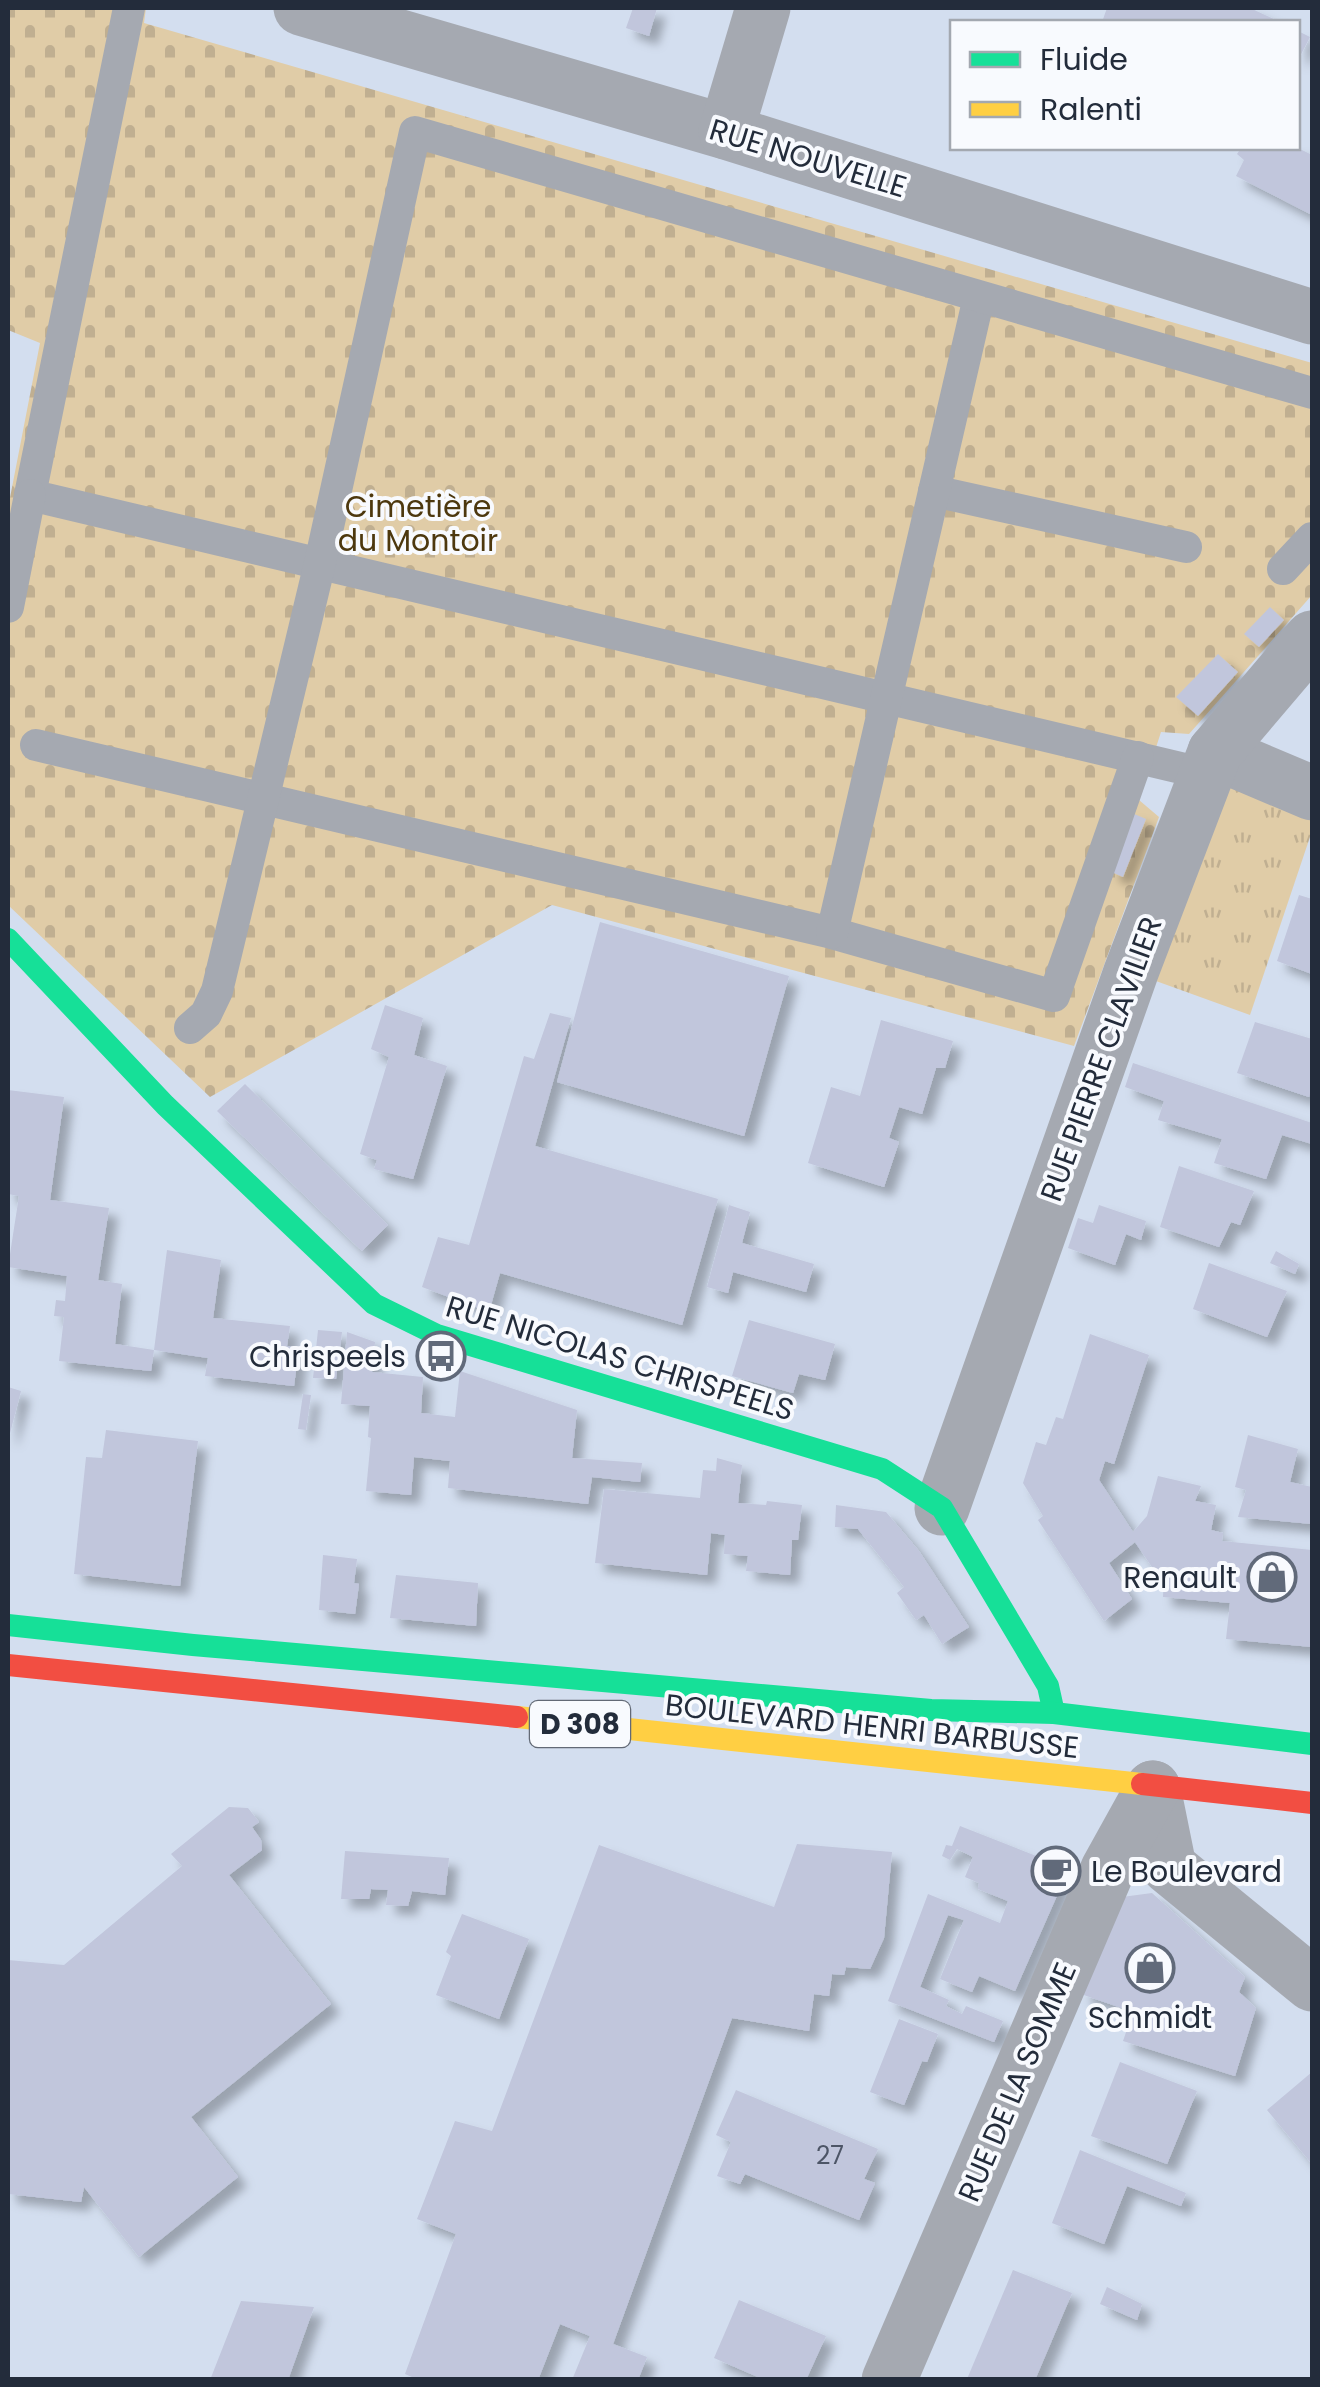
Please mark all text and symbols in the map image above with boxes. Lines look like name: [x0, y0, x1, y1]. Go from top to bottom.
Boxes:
legend: [950, 20, 1300, 150]
text: Fluide: [1040, 38, 1128, 81]
text: Ralenti: [1040, 88, 1142, 131]
street label: RUE NOUVELLE: [704, 108, 912, 208]
park label: Cimetière du Montoir: [338, 485, 498, 562]
street label: RUE PIERRE CLAVILIER: [1030, 911, 1172, 1207]
street label: RUE NICOLAS CHRISPEELS: [441, 1285, 799, 1431]
bus stop icon: Chrispeels: [415, 1330, 467, 1382]
place label: Chrispeels: [249, 1335, 406, 1378]
shop icon: Renault: [1246, 1551, 1298, 1603]
place label: Renault: [1123, 1556, 1237, 1599]
street label: BOULEVARD HENRI BARBUSSE: [663, 1683, 1081, 1769]
road number: D 308: [530, 1701, 630, 1747]
cafe icon: Le Boulevard: [1030, 1845, 1082, 1897]
place label: Le Boulevard: [1091, 1850, 1282, 1893]
shop icon: Schmidt: [1124, 1942, 1176, 1994]
street label: RUE DE LA SOMME: [947, 1956, 1087, 2208]
place label: Schmidt: [1088, 1996, 1212, 2039]
house number: 27: [816, 2138, 844, 2173]

